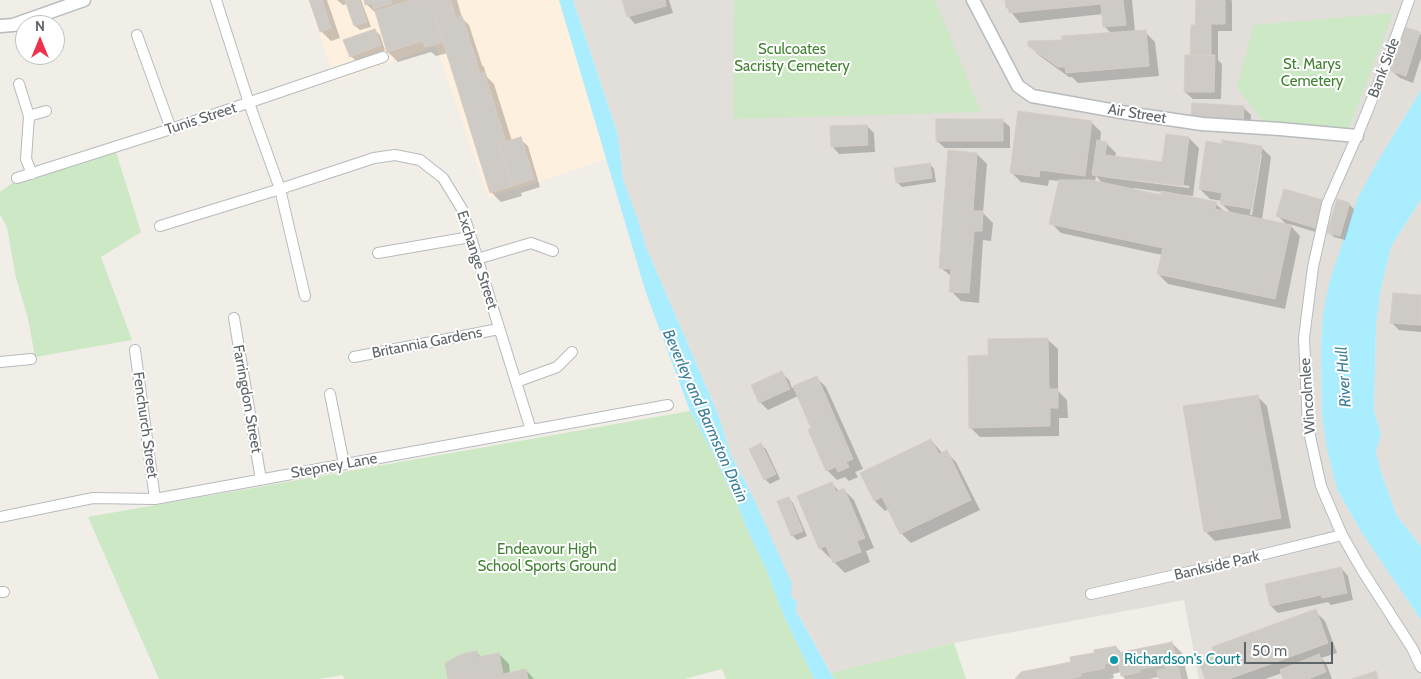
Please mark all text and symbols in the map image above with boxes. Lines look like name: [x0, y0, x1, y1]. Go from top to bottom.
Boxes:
north arrow: [15, 15, 65, 65]
text: N: [35, 17, 45, 35]
street label: Bank Side: [1364, 36, 1404, 100]
park label: Sculcoates Sacristy Cemetery: [734, 41, 850, 76]
park label: St. Marys Cemetery: [1281, 56, 1343, 91]
street label: Tunis Street: [163, 99, 239, 139]
street label: Air Street: [1106, 100, 1168, 128]
street label: Exchange Street: [453, 208, 501, 312]
street label: Britannia Gardens: [370, 323, 484, 363]
water label: Beverley and Barmston Drain: [658, 326, 752, 506]
street label: Farringdon Street: [229, 343, 265, 455]
water label: River Hull: [1332, 346, 1356, 408]
street label: Wincolmlee: [1296, 357, 1320, 435]
street label: Fenchurch Street: [129, 371, 161, 479]
street label: Stepney Lane: [289, 450, 379, 482]
park label: Endeavour High School Sports Ground: [477, 541, 617, 576]
street label: Bankside Park: [1173, 547, 1261, 585]
scale bar: [1246, 632, 1335, 664]
text: 50 m: [1252, 642, 1287, 660]
place label: Richardson's Court: [1124, 651, 1241, 669]
marker: Richardson's Court: [1108, 654, 1120, 666]

